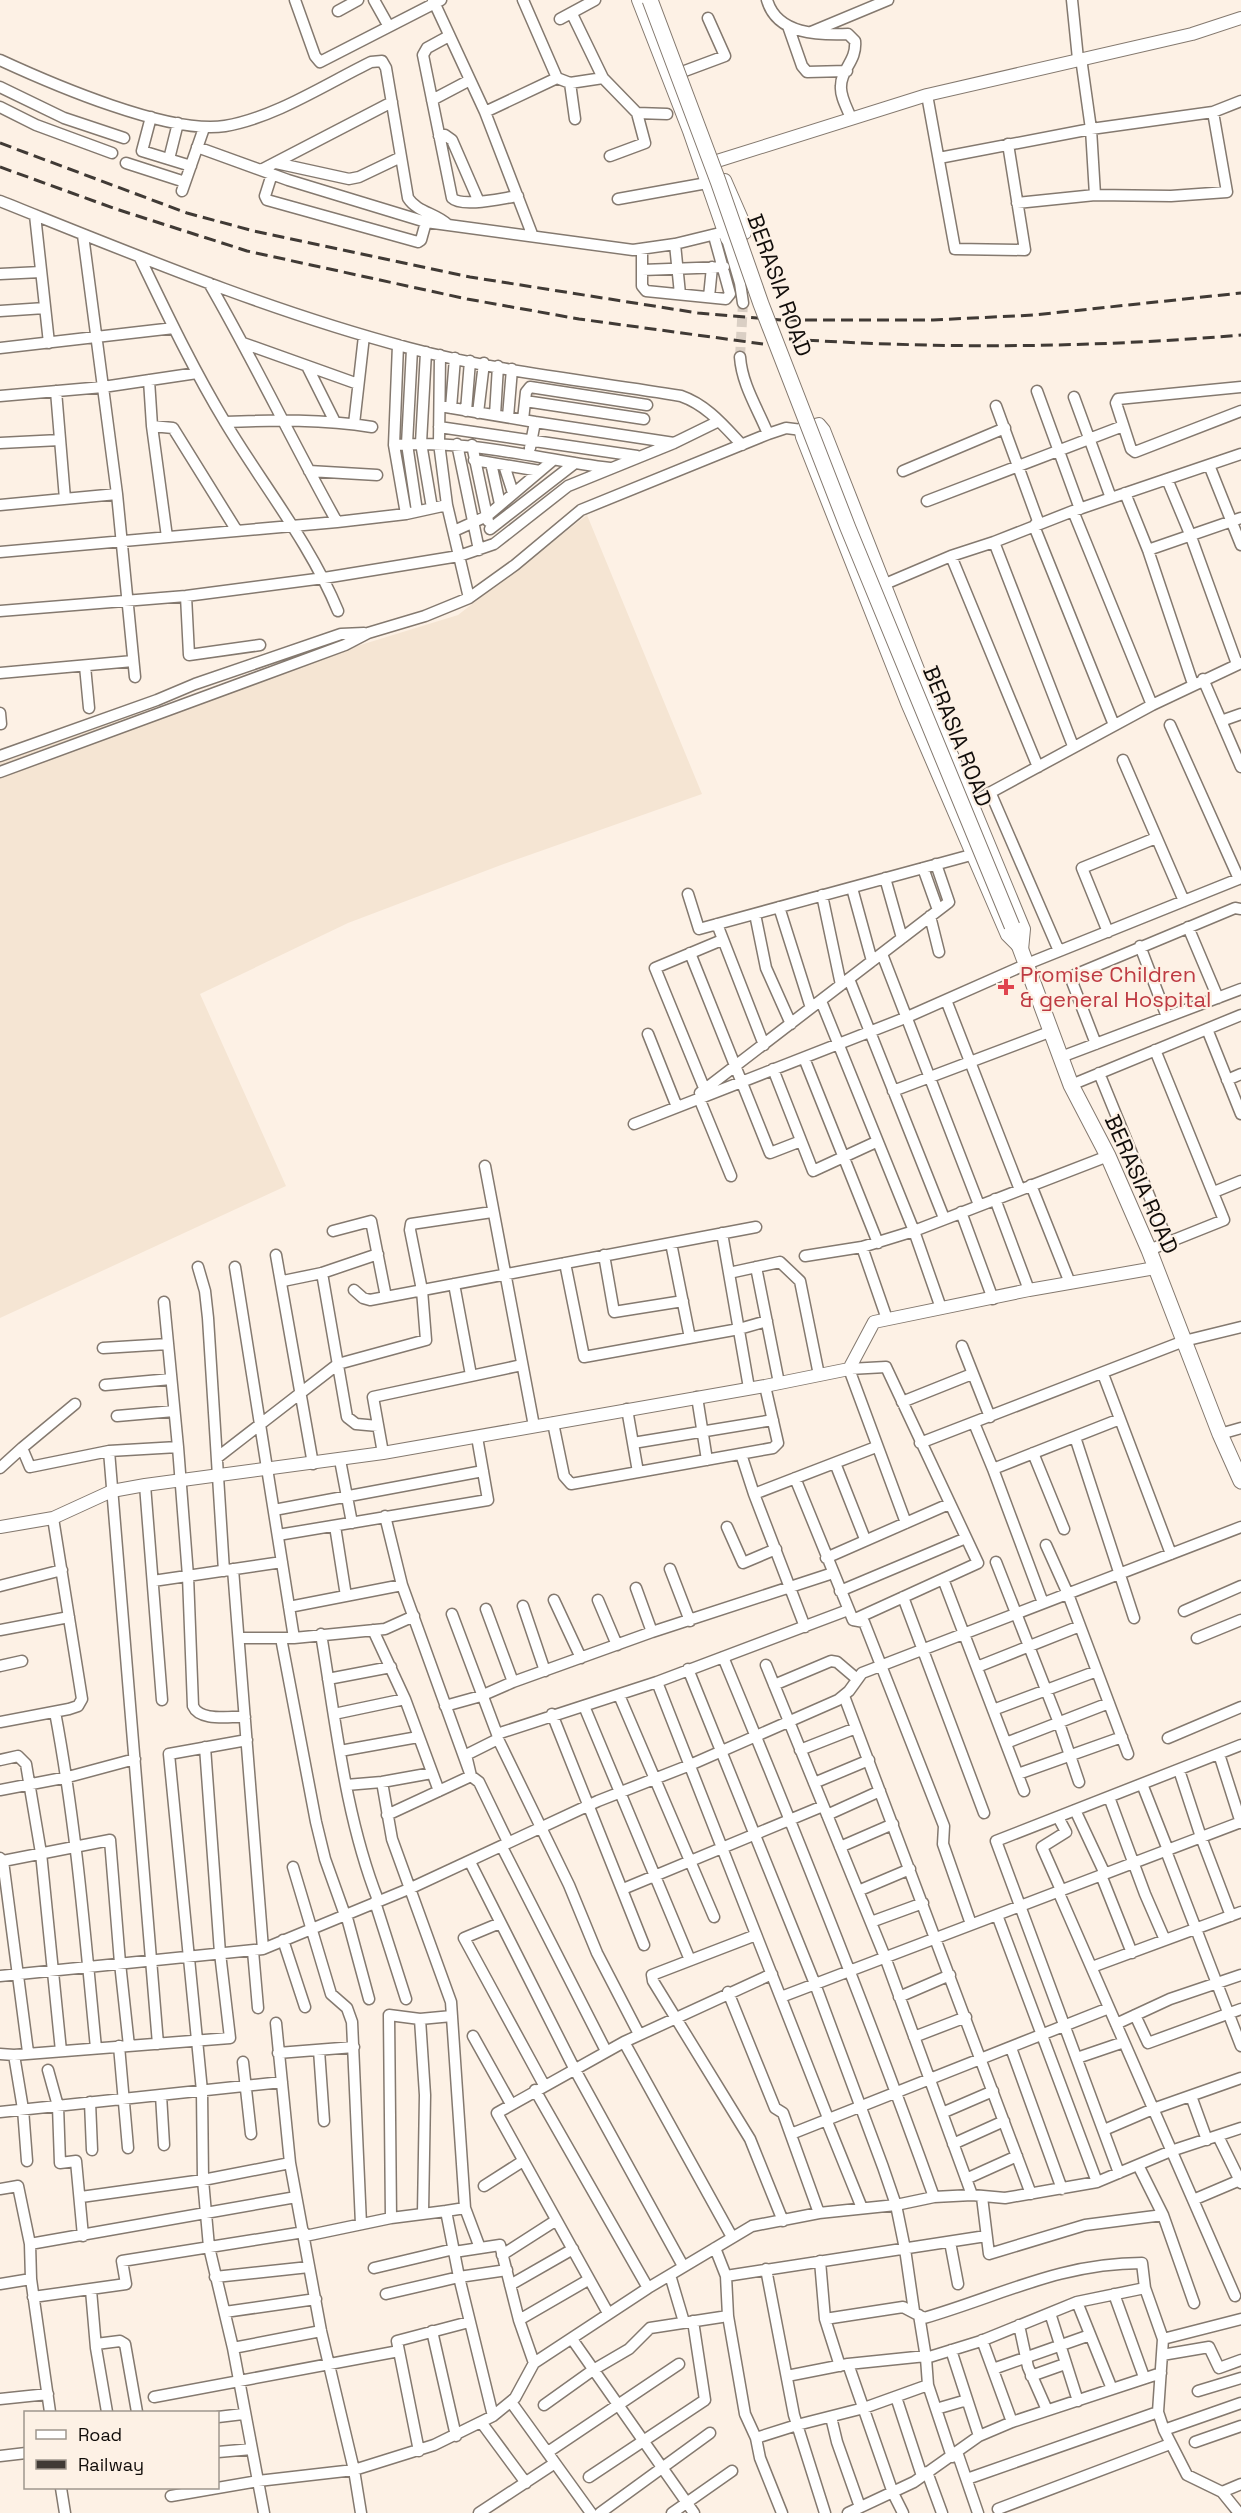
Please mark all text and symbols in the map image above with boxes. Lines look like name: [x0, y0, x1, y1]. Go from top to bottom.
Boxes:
street label: BERASIA ROAD: [741, 210, 819, 360]
street label: BERASIA ROAD: [917, 661, 999, 811]
place label: Promise Children & general Hospital: [1020, 960, 1212, 1013]
marker: Promise Children & general Hospital: [997, 978, 1015, 996]
street label: BERASIA ROAD: [1099, 1110, 1185, 1258]
legend: [24, 2411, 219, 2489]
text: Road: [78, 2423, 122, 2446]
text: Railway: [78, 2453, 144, 2476]

